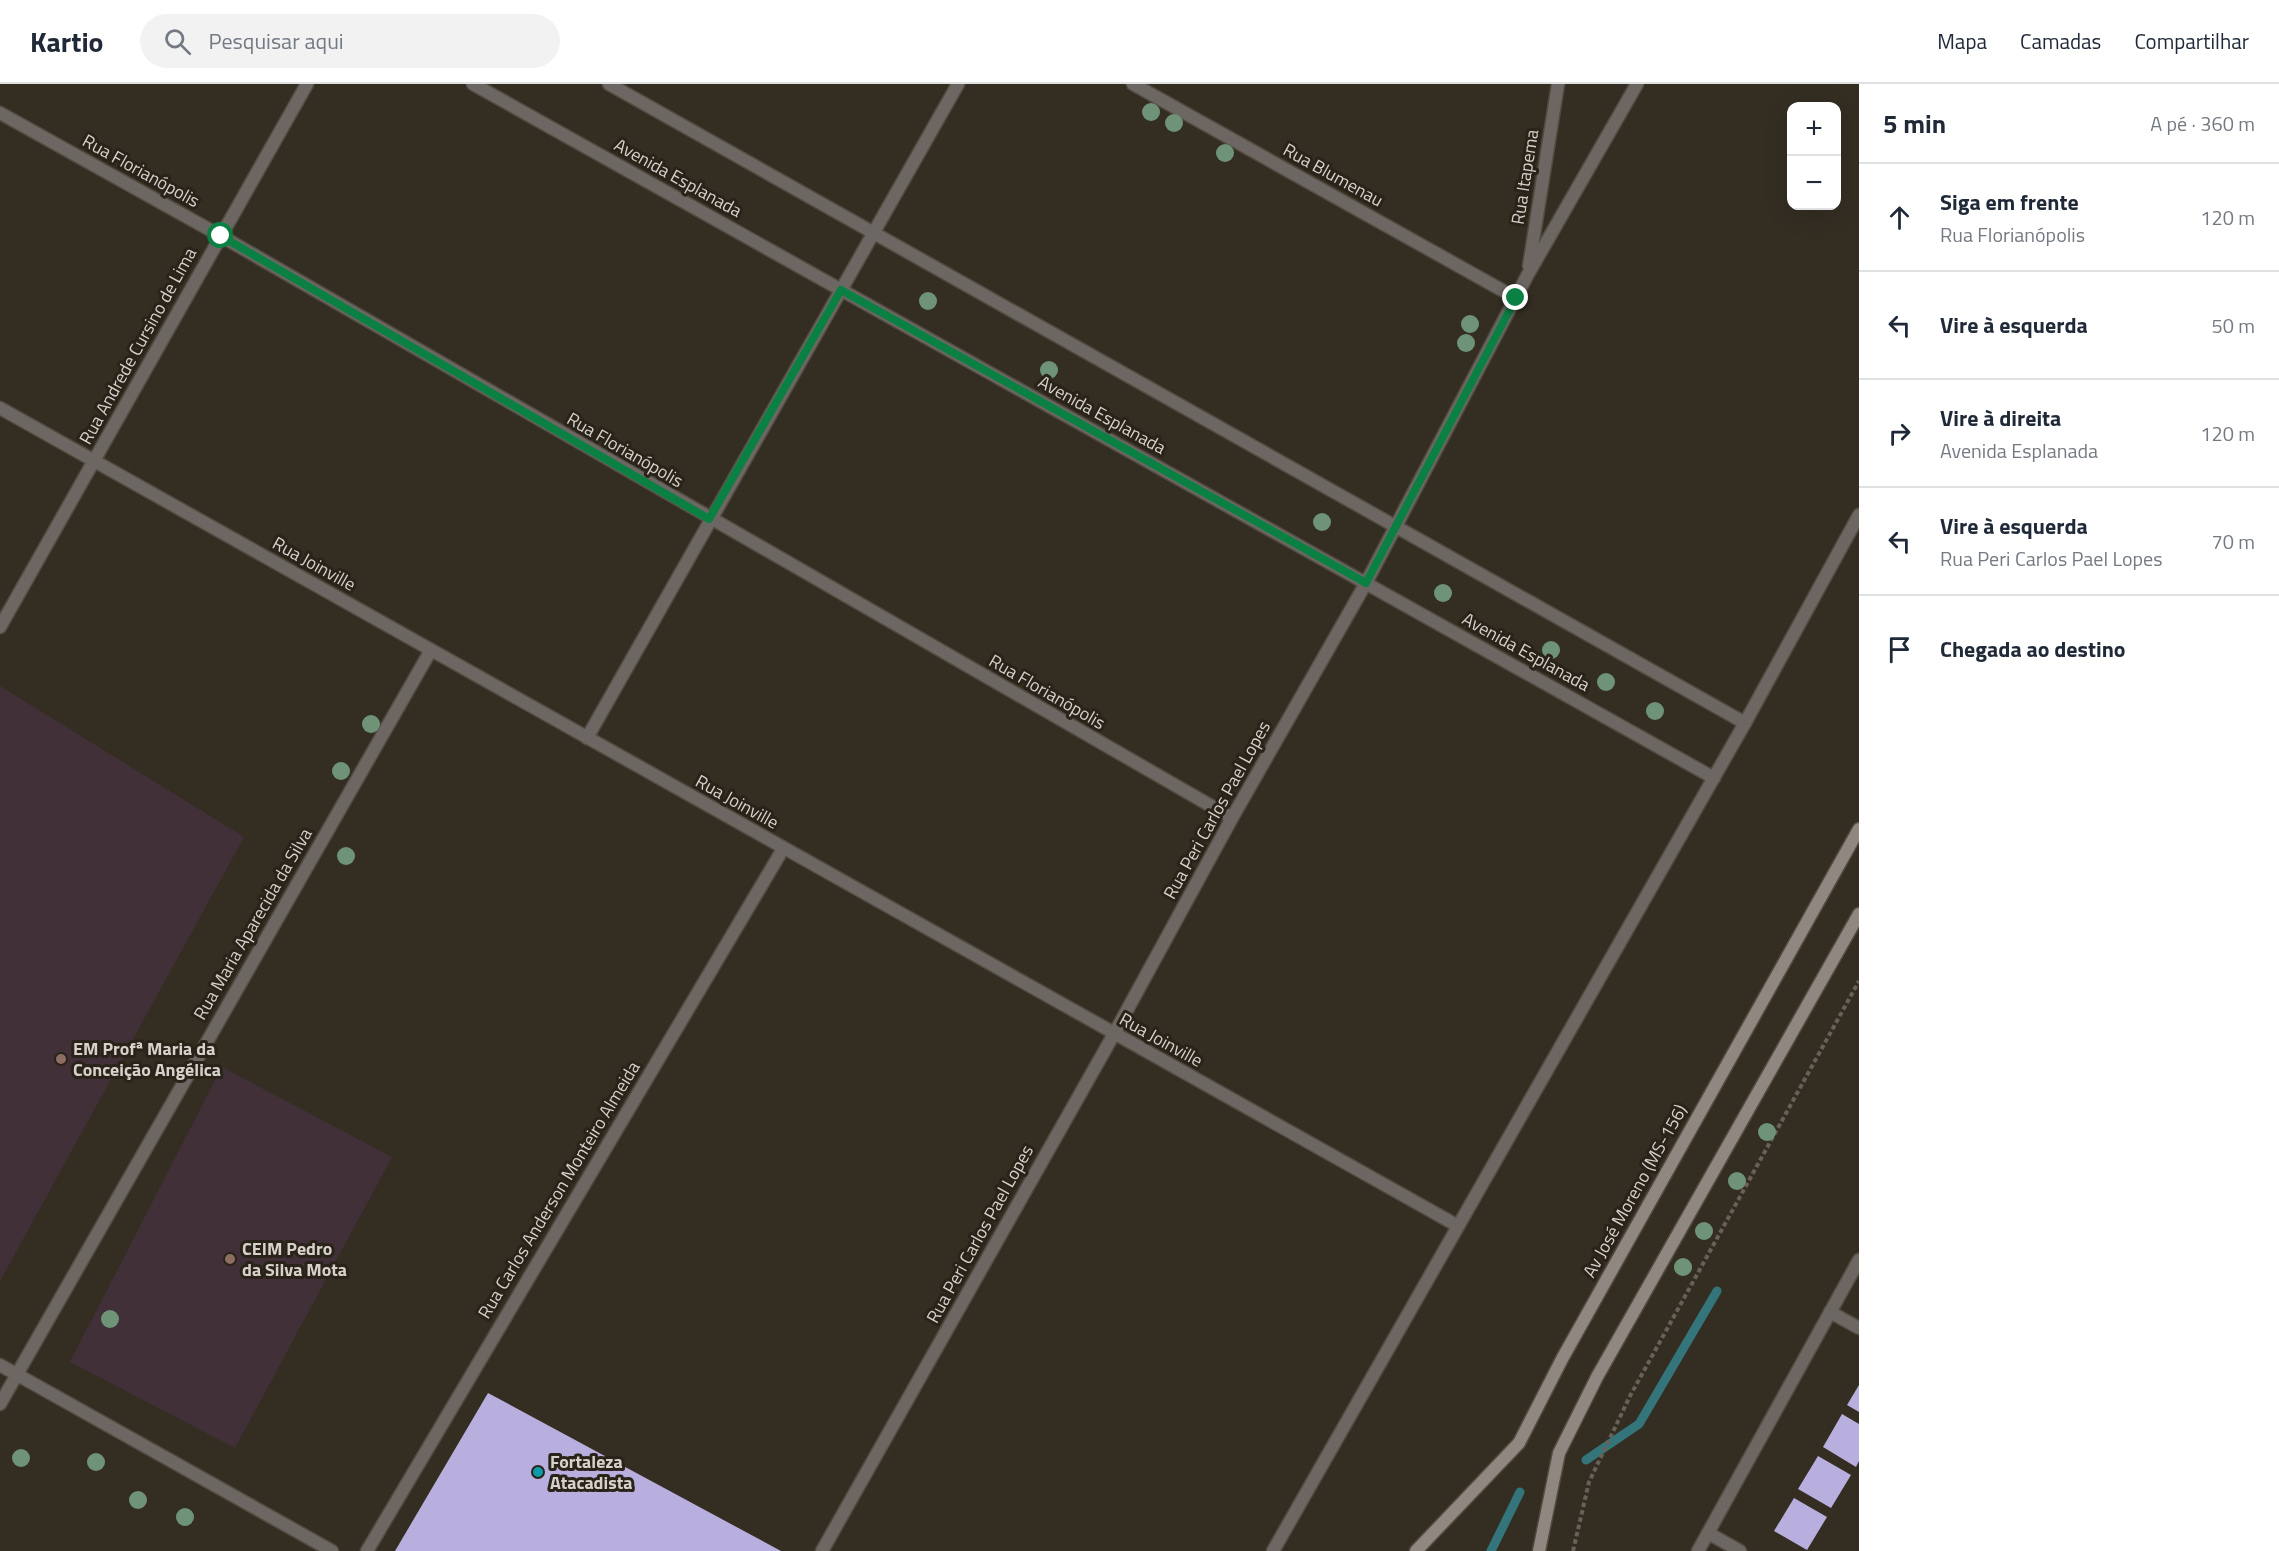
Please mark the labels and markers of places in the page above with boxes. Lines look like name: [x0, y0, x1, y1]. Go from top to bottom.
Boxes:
place label: EM Profª Maria da Conceição Angélica: [73, 1035, 221, 1083]
marker: EM Profª Maria da Conceição Angélica: [54, 1052, 68, 1066]
place label: CEIM Pedro da Silva Mota: [242, 1235, 347, 1283]
marker: CEIM Pedro da Silva Mota: [223, 1252, 237, 1266]
place label: Fortaleza Atacadista: [550, 1448, 632, 1496]
marker: Fortaleza Atacadista: [531, 1465, 545, 1479]

